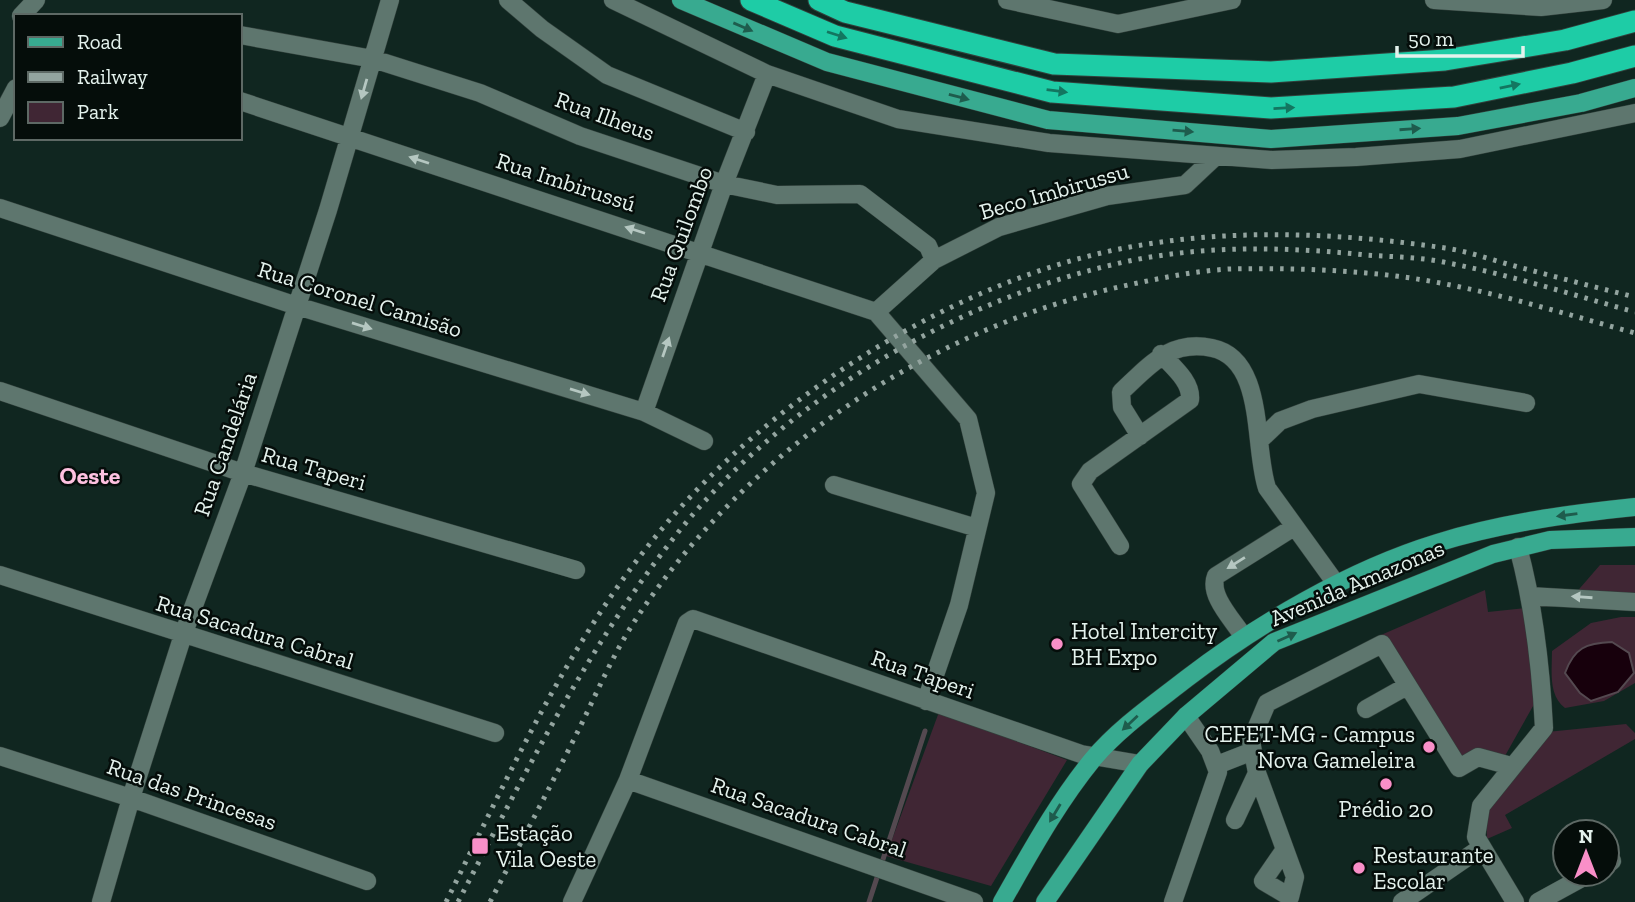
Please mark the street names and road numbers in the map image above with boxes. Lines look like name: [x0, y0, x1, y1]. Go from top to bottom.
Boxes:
street label: Rua Ilheus: [552, 85, 658, 147]
street label: Rua Imbirussú: [493, 146, 639, 218]
street label: Beco Imbirussu: [976, 156, 1132, 226]
street label: Rua Quilombo: [644, 163, 718, 305]
street label: Rua Coronel Camisão: [254, 255, 466, 343]
street label: Rua Candelária: [187, 368, 263, 520]
street label: Rua Taperi: [259, 440, 369, 496]
street label: Avenida Amazonas: [1266, 534, 1448, 632]
street label: Rua Sacadura Cabral: [153, 589, 357, 675]
street label: Rua Taperi: [868, 643, 978, 705]
street label: Rua das Princesas: [103, 752, 281, 836]
street label: Rua Sacadura Cabral: [707, 770, 911, 864]

